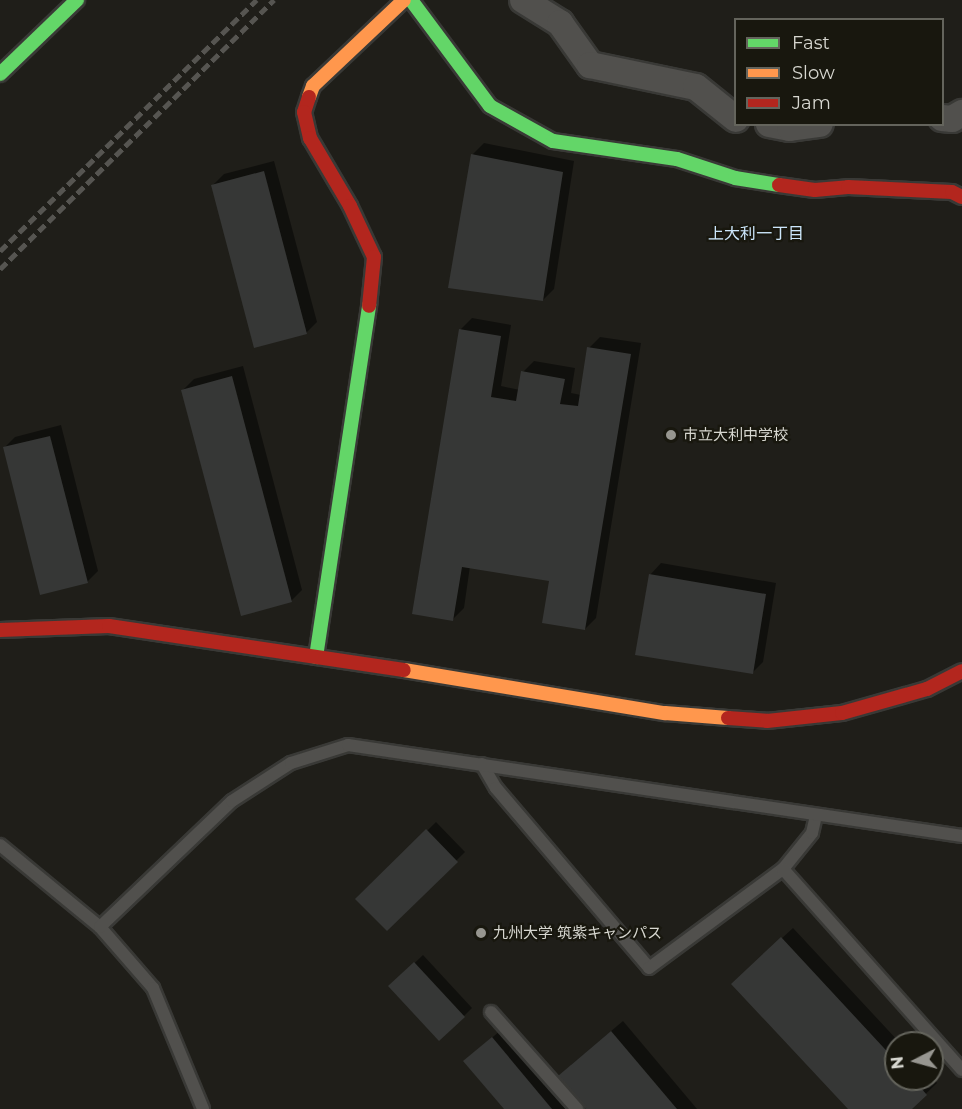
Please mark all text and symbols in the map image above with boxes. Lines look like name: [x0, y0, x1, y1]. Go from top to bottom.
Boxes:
legend: [734, 18, 944, 126]
text: Fast: [792, 32, 830, 54]
text: Slow: [792, 62, 835, 84]
text: Jam: [792, 92, 831, 114]
district label: 上大利一丁目: [708, 224, 804, 244]
place label: 市立大利中学校: [683, 426, 788, 444]
marker: 市立大利中学校: [664, 428, 678, 442]
place label: 九州大学 筑紫キャンパス: [493, 924, 662, 942]
marker: 九州大学 筑紫キャンパス: [474, 926, 488, 940]
north arrow: [884, 1031, 944, 1091]
text: N: [887, 1055, 908, 1070]

